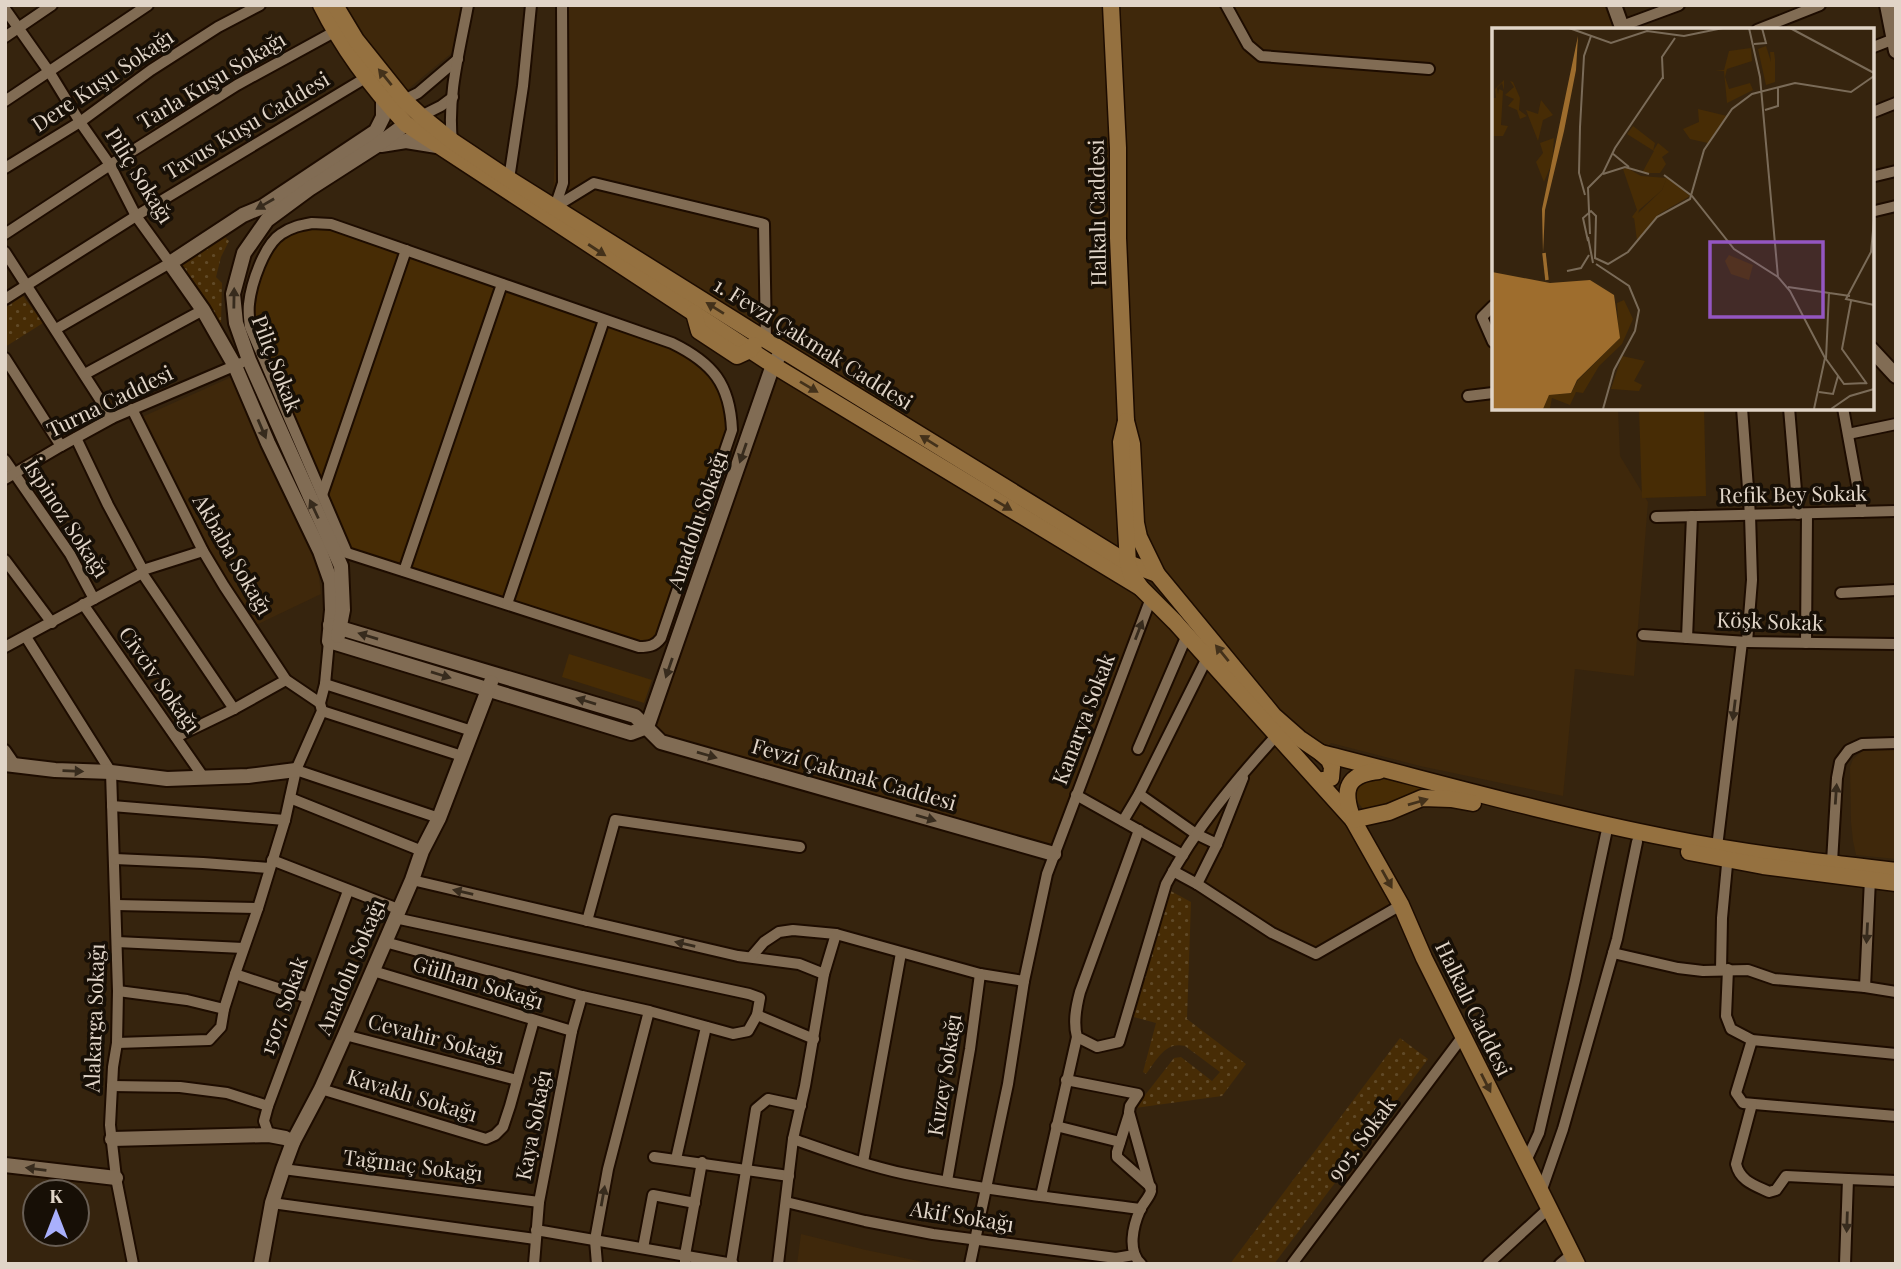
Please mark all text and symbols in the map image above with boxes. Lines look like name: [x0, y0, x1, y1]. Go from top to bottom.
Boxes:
street label: Dere Kuşu Sokağı: [26, 22, 178, 137]
street label: Tarla Kuşu Sokağı: [132, 24, 290, 135]
inset map: [1492, 28, 1873, 410]
street label: Tavus Kuşu Caddesi: [158, 64, 334, 185]
one-way arrow: [378, 69, 393, 86]
street label: Piliç Sokağı: [100, 122, 181, 228]
street label: Halkalı Caddesi: [1081, 139, 1111, 287]
one-way arrow: [255, 198, 274, 210]
one-way arrow: [588, 243, 607, 256]
street label: 1. Fevzi Çakmak Caddesi: [709, 270, 919, 415]
one-way arrow: [229, 286, 240, 308]
one-way arrow: [706, 301, 725, 314]
street label: Piliç Sokak: [247, 311, 309, 416]
street label: Turna Caddesi: [42, 358, 177, 443]
one-way arrow: [799, 380, 818, 393]
one-way arrow: [256, 419, 267, 440]
one-way arrow: [920, 434, 939, 447]
one-way arrow: [737, 442, 748, 463]
street label: Anadolu Sokağı: [659, 446, 733, 593]
street label: İspinoz Sokağı: [19, 453, 116, 582]
street label: Refik Bey Sokak: [1718, 478, 1868, 508]
street label: Akbaba Sokağı: [187, 488, 280, 620]
one-way arrow: [994, 498, 1013, 511]
one-way arrow: [308, 499, 320, 519]
street label: Köşk Sokak: [1716, 604, 1825, 636]
one-way arrow: [1134, 619, 1145, 640]
street label: Civciv Sokağı: [114, 620, 208, 738]
one-way arrow: [357, 631, 378, 641]
one-way arrow: [1214, 644, 1229, 662]
street label: Kanarya Sokak: [1044, 648, 1120, 788]
one-way arrow: [663, 657, 674, 678]
one-way arrow: [431, 670, 452, 680]
one-way arrow: [575, 696, 596, 706]
one-way arrow: [1728, 699, 1739, 721]
street label: Fevzi Çakmak Caddesi: [749, 731, 960, 816]
one-way arrow: [697, 751, 718, 761]
one-way arrow: [62, 765, 84, 776]
one-way arrow: [1831, 783, 1842, 805]
one-way arrow: [1408, 796, 1429, 806]
one-way arrow: [916, 813, 937, 823]
one-way arrow: [1381, 869, 1393, 889]
one-way arrow: [452, 887, 474, 898]
street label: Anadolu Sokağı: [308, 894, 390, 1039]
one-way arrow: [1862, 922, 1873, 944]
street label: Halkalı Caddesi: [1430, 936, 1520, 1080]
one-way arrow: [674, 938, 696, 949]
street label: Alakarga Sokağı: [76, 943, 110, 1094]
street label: Gülhan Sokağı: [410, 948, 547, 1014]
street label: 1507. Sokak: [251, 952, 313, 1059]
street label: Cevahir Sokağı: [365, 1005, 508, 1069]
street label: Kuzey Sokağı: [920, 1012, 966, 1138]
street label: Kavaklı Sokağı: [344, 1061, 481, 1127]
street label: Kaya Sokağı: [508, 1067, 556, 1182]
one-way arrow: [1481, 1073, 1492, 1093]
street label: 905. Sokak: [1320, 1090, 1401, 1186]
street label: Tağmaç Sokağı: [342, 1142, 485, 1186]
one-way arrow: [25, 1163, 47, 1174]
north arrow: [21, 1178, 91, 1248]
text: K: [49, 1182, 63, 1208]
one-way arrow: [598, 1185, 609, 1207]
street label: Akif Sokağı: [907, 1193, 1016, 1237]
one-way arrow: [1841, 1211, 1852, 1233]

